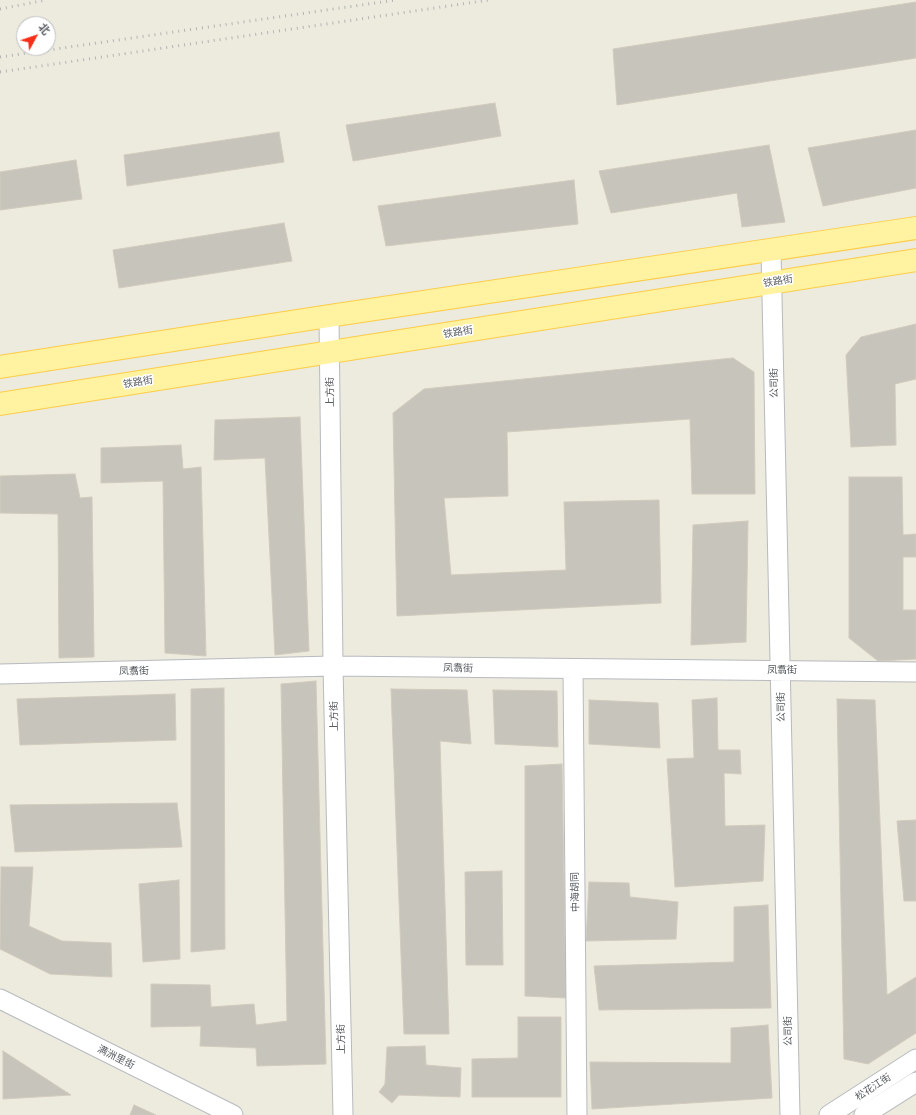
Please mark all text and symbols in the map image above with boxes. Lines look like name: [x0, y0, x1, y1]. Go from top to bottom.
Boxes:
north arrow: [16, 16, 56, 56]
text: 北: [36, 20, 53, 37]
street label: 铁路街: [762, 273, 794, 289]
street label: 铁路街: [442, 324, 474, 340]
street label: 公司街: [768, 368, 780, 398]
street label: 铁路街: [122, 374, 154, 390]
street label: 上方街: [324, 377, 336, 407]
street label: 凤翥街: [443, 662, 473, 674]
street label: 凤翥街: [767, 664, 797, 676]
street label: 凤翥街: [119, 665, 149, 677]
street label: 公司街: [775, 692, 787, 722]
street label: 上方街: [328, 701, 340, 731]
street label: 中海胡同: [569, 872, 581, 912]
street label: 公司街: [782, 1016, 794, 1046]
street label: 上方街: [335, 1024, 347, 1054]
street label: 满洲里街: [95, 1043, 137, 1071]
street label: 松花江街: [853, 1071, 893, 1103]

